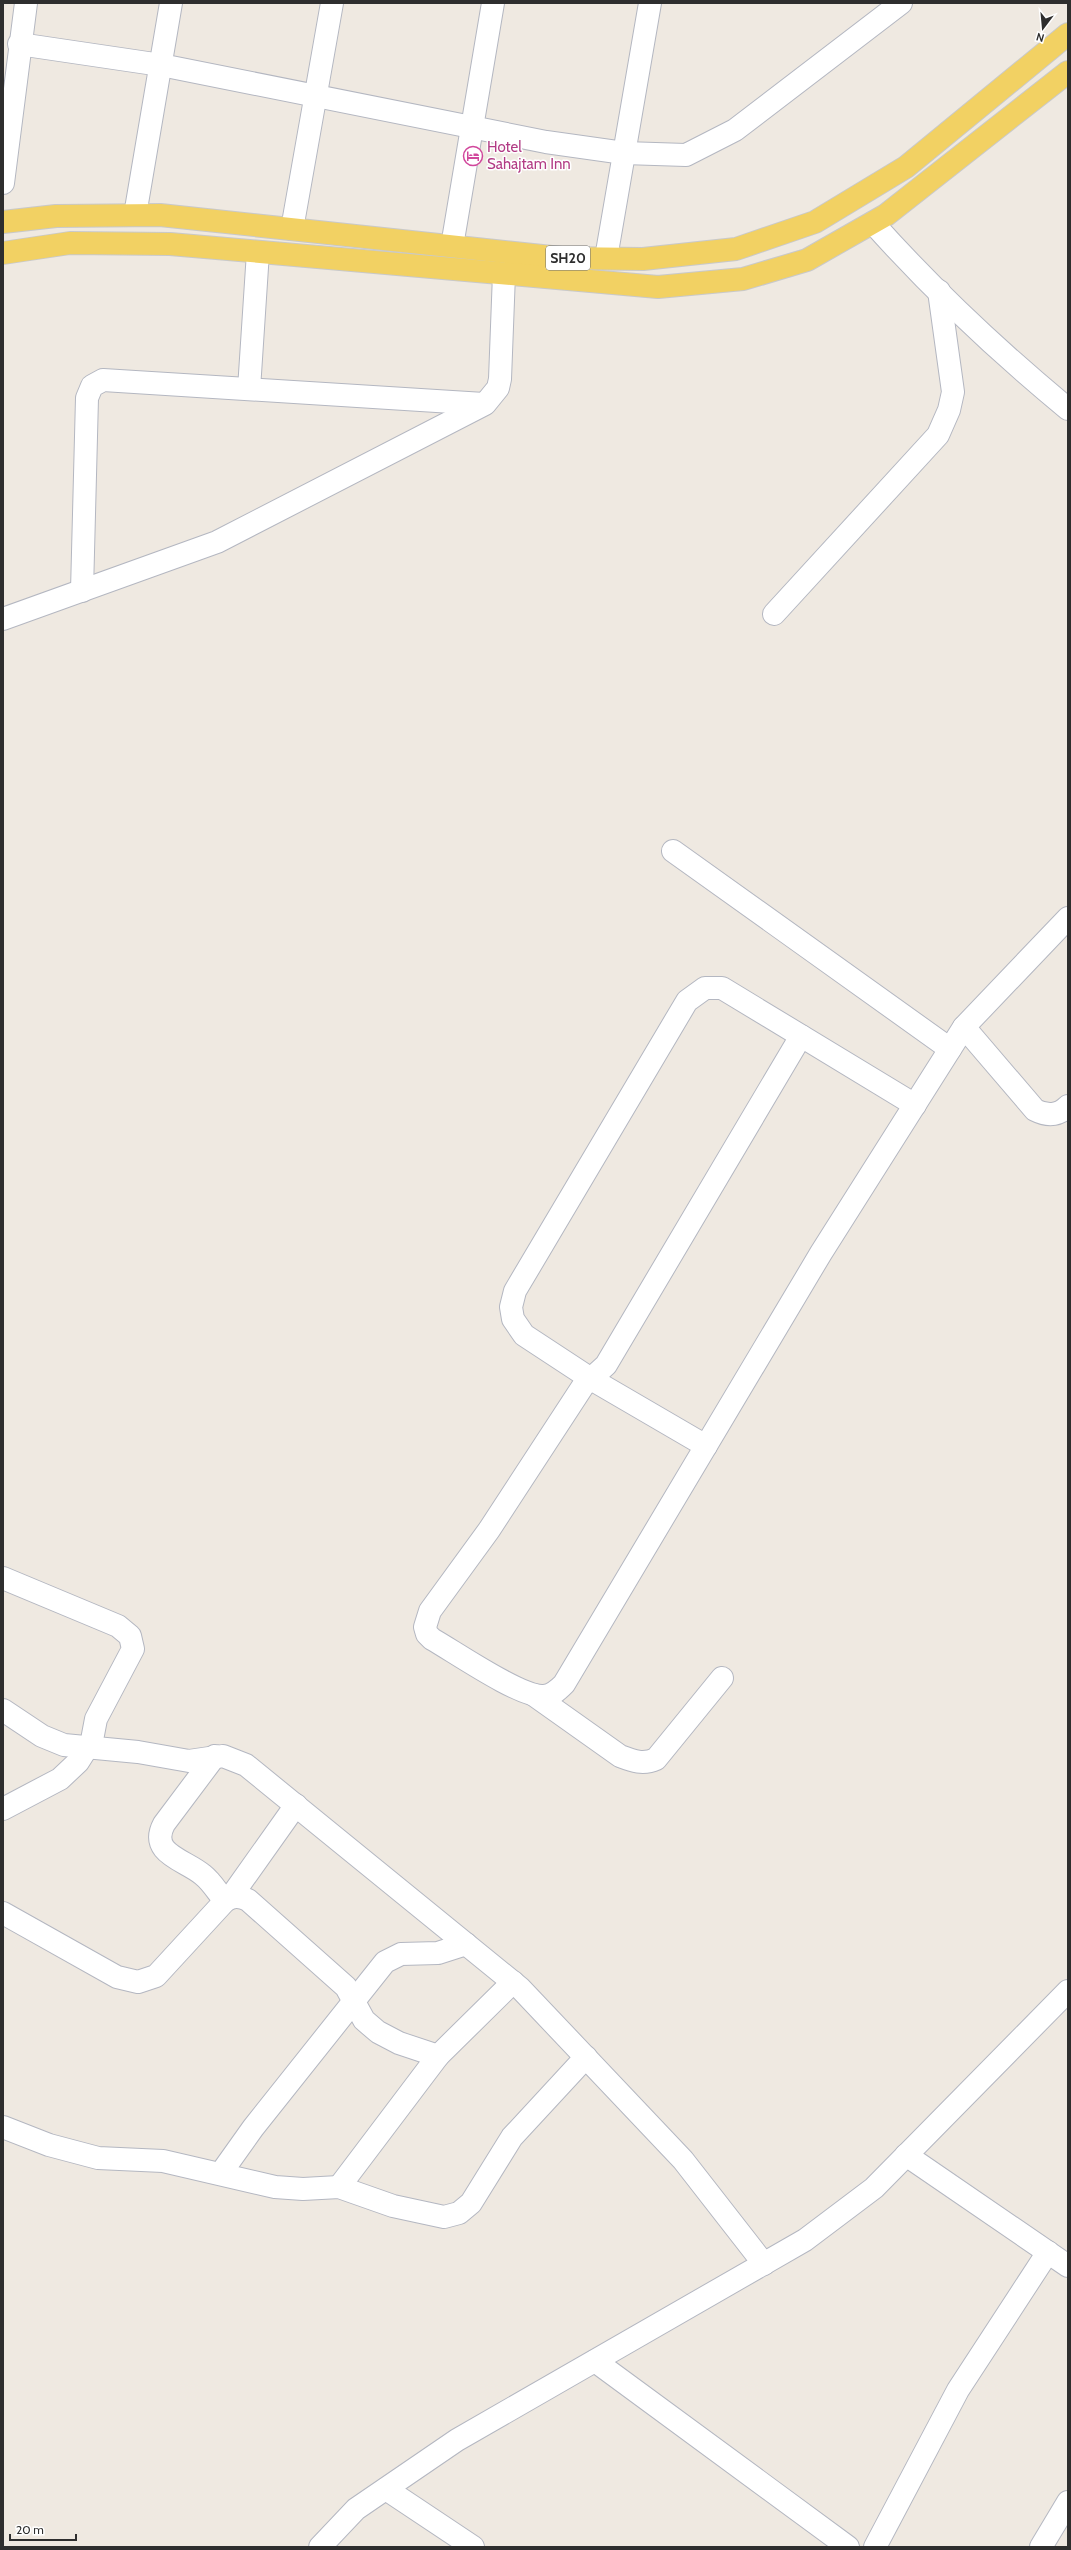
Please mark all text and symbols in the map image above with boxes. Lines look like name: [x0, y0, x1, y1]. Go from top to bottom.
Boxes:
north arrow: [1023, 8, 1063, 48]
text: N: [1035, 30, 1046, 45]
place label: Hotel Sahajtam Inn: [487, 138, 571, 173]
hotel icon: Hotel Sahajtam Inn: [462, 145, 484, 167]
road number: SH20: [546, 246, 590, 270]
scale bar: [10, 2516, 76, 2542]
text: 20 m: [16, 2522, 44, 2537]

